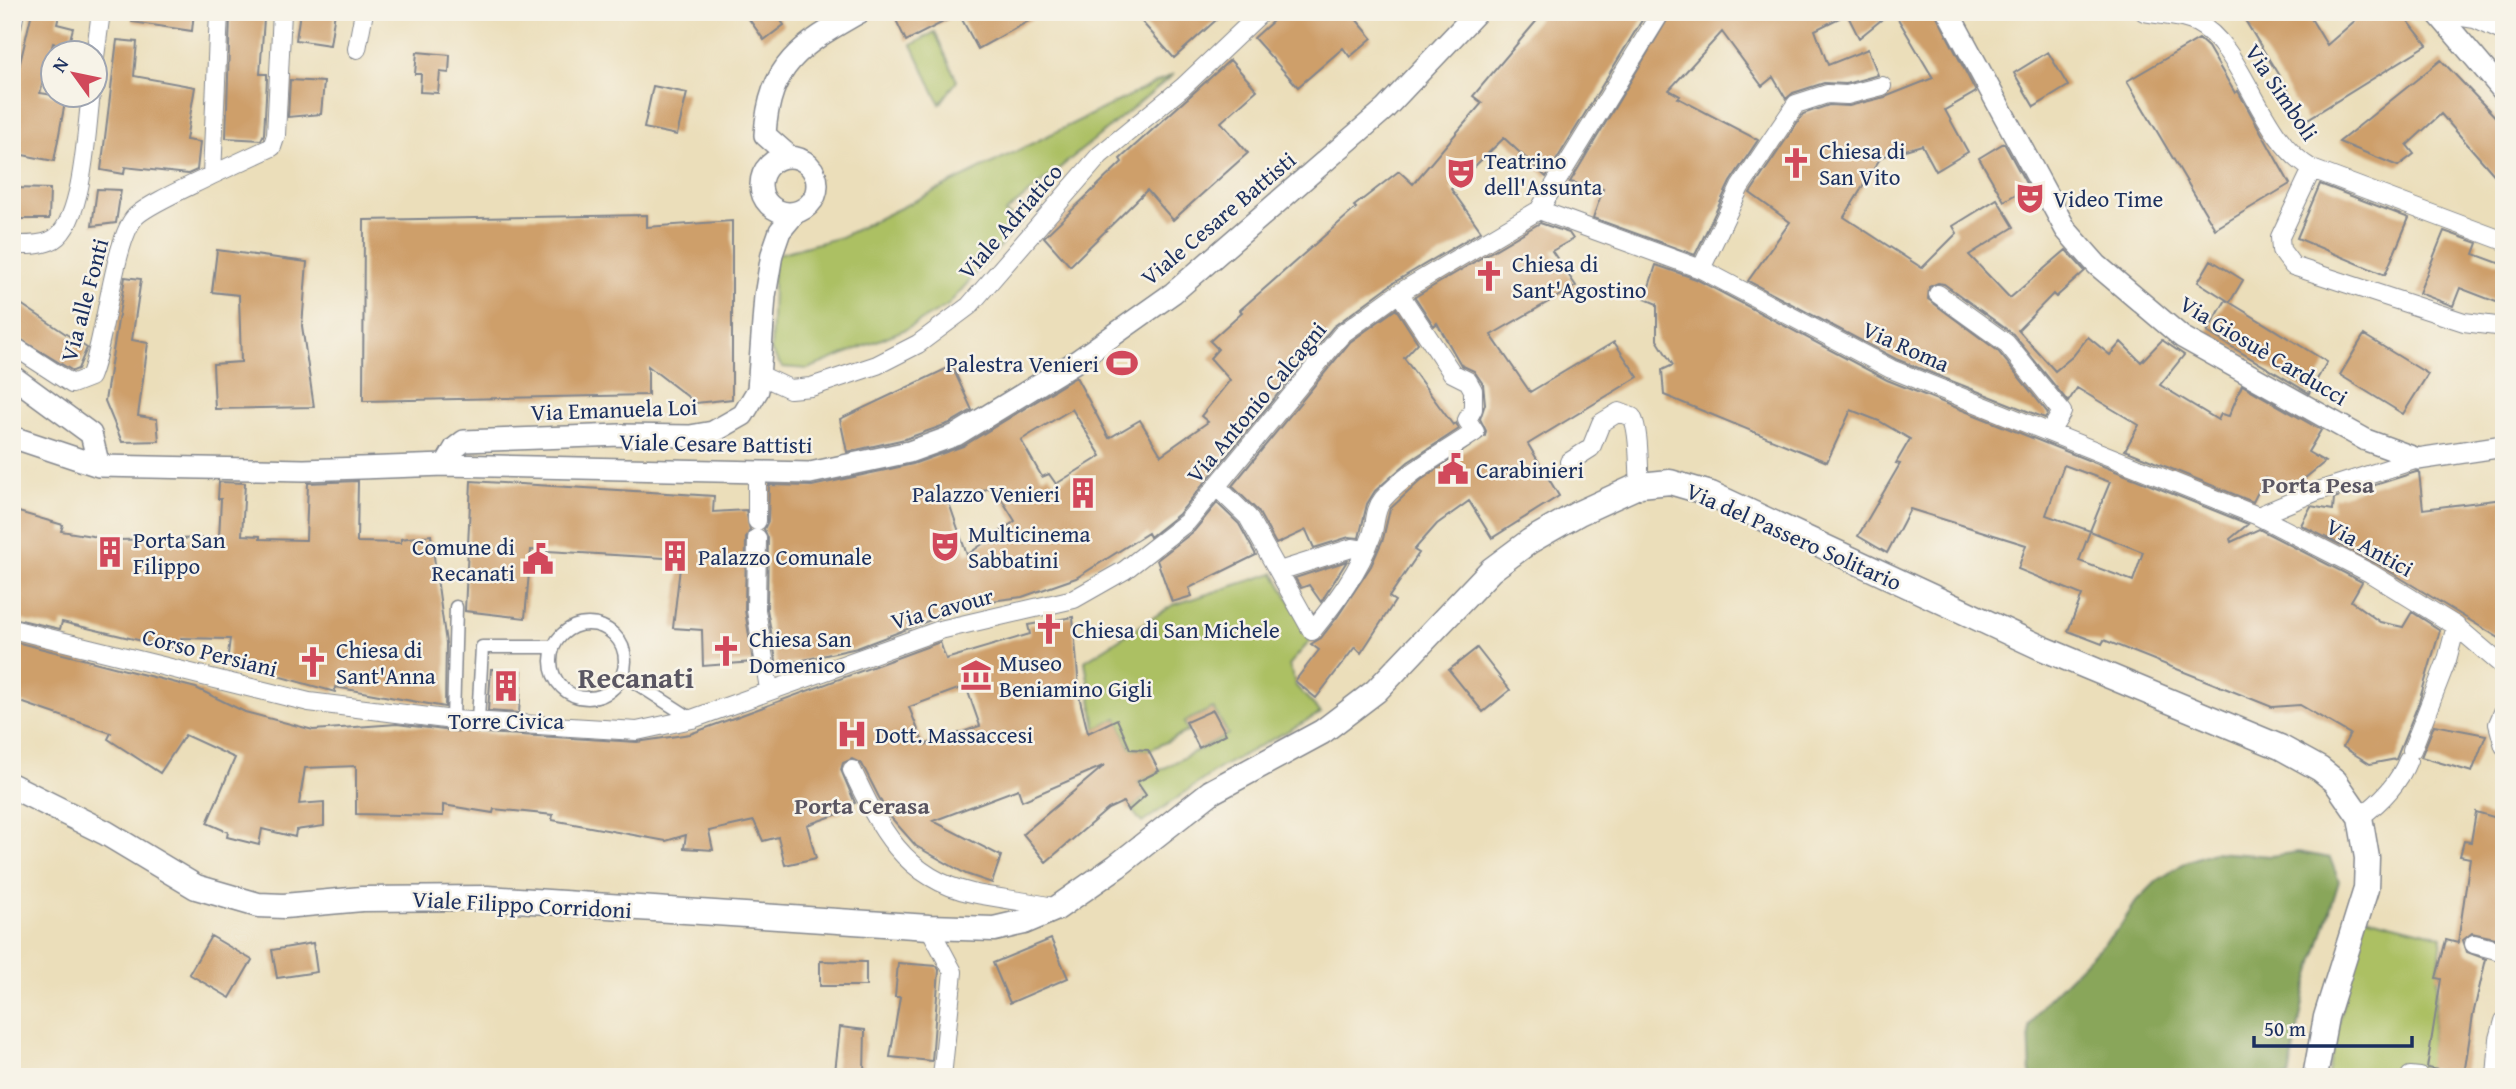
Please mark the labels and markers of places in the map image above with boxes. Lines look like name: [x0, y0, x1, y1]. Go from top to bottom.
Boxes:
place label: Chiesa di San Vito: [1819, 134, 1905, 193]
place label: Teatrino dell'Assunta: [1484, 144, 1603, 203]
church icon: Chiesa di San Vito: [1779, 146, 1813, 180]
theatre icon: Teatrino dell'Assunta: [1444, 156, 1478, 190]
theatre icon: Video Time: [2013, 181, 2047, 215]
place label: Video Time: [2053, 182, 2163, 215]
place label: Chiesa di Sant'Agostino: [1512, 247, 1647, 306]
church icon: Chiesa di Sant'Agostino: [1472, 259, 1506, 293]
sports icon: Palestra Venieri: [1105, 346, 1139, 380]
place label: Palestra Venieri: [945, 347, 1099, 380]
public building icon: Carabinieri: [1436, 452, 1470, 486]
place label: Carabinieri: [1476, 453, 1584, 486]
building icon: Palazzo Venieri: [1066, 476, 1100, 510]
place label: Palazzo Venieri: [912, 477, 1060, 510]
place label: Multicinema Sabbatini: [968, 517, 1090, 576]
place label: Porta San Filippo: [133, 523, 226, 582]
theatre icon: Multicinema Sabbatini: [928, 529, 962, 563]
place label: Comune di Recanati: [412, 530, 515, 589]
building icon: Porta San Filippo: [93, 535, 127, 569]
building icon: Palazzo Comunale: [658, 539, 692, 573]
place label: Palazzo Comunale: [698, 540, 872, 573]
public building icon: Comune di Recanati: [521, 542, 555, 576]
church icon: Chiesa di San Michele: [1032, 612, 1066, 646]
place label: Chiesa di San Michele: [1072, 613, 1280, 646]
place label: Chiesa San Domenico: [749, 622, 852, 681]
place label: Chiesa di Sant'Anna: [336, 633, 436, 692]
church icon: Chiesa San Domenico: [709, 634, 743, 668]
church icon: Chiesa di Sant'Anna: [296, 645, 330, 679]
place label: Museo Beniamino Gigli: [999, 646, 1152, 705]
museum icon: Museo Beniamino Gigli: [959, 658, 993, 692]
building icon: Torre Civica: [489, 669, 523, 703]
place label: Torre Civica: [448, 704, 564, 737]
hospital icon: Dott. Massaccesi: [835, 717, 869, 751]
place label: Dott. Massaccesi: [875, 718, 1033, 751]

